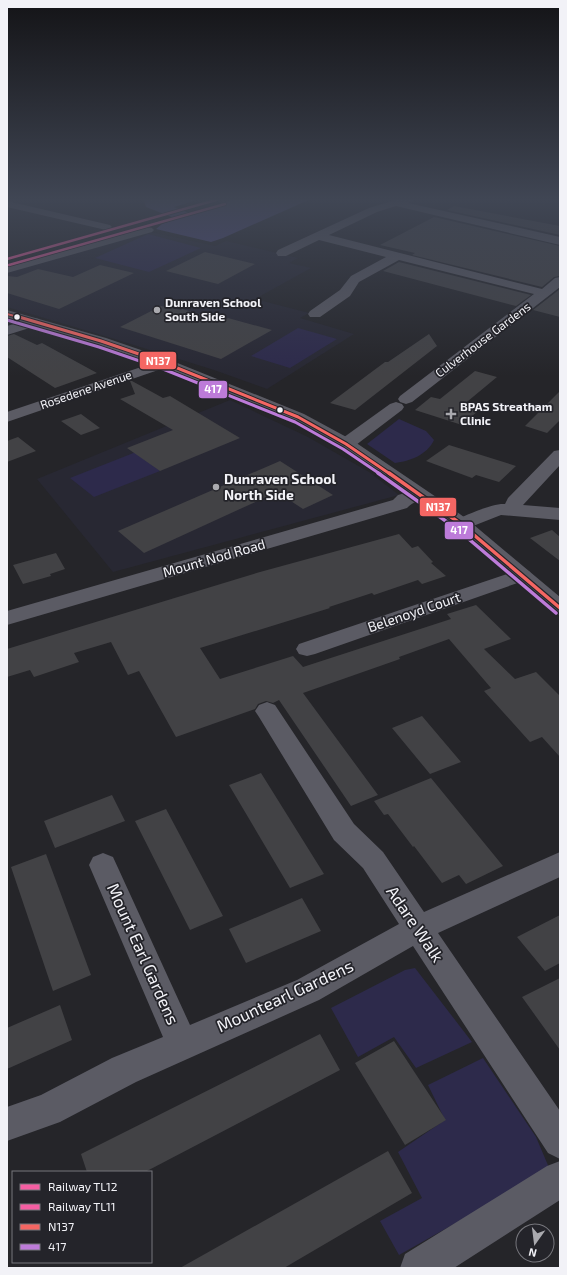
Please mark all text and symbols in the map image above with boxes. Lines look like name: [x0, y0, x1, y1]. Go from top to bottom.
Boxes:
place label: Dunraven School South Side: [165, 295, 261, 323]
street label: Culverhouse Gardens: [432, 299, 533, 380]
marker: Dunraven School South Side: [152, 305, 162, 315]
unlabelled marker: [12, 312, 22, 322]
line badge: N137: [139, 351, 177, 370]
text: N137: [146, 354, 171, 367]
street label: Rosedene Avenue: [38, 367, 133, 411]
line badge: 417: [198, 380, 228, 399]
text: 417: [204, 382, 222, 395]
place label: BPAS Streatham Clinic: [460, 399, 552, 427]
unlabelled marker: [275, 405, 285, 415]
marker: BPAS Streatham Clinic: [445, 408, 457, 420]
place label: Dunraven School North Side: [224, 470, 337, 503]
marker: Dunraven School North Side: [211, 482, 221, 492]
line badge: N137: [419, 497, 457, 517]
text: N137: [426, 500, 451, 513]
line badge: 417: [444, 521, 474, 540]
text: 417: [450, 523, 468, 536]
street label: Mount Nod Road: [161, 535, 267, 580]
street label: Belenoyd Court: [365, 588, 463, 635]
street label: Mount Earl Gardens: [104, 880, 184, 1027]
street label: Adare Walk: [383, 881, 449, 966]
street label: Mountearl Gardens: [213, 955, 356, 1036]
legend: [12, 1171, 152, 1263]
text: Railway TL12: [48, 1179, 118, 1193]
text: Railway TL11: [48, 1199, 116, 1213]
text: N137: [48, 1219, 74, 1233]
north arrow: [515, 1223, 555, 1263]
text: 417: [48, 1239, 66, 1253]
text: N: [527, 1246, 538, 1260]

